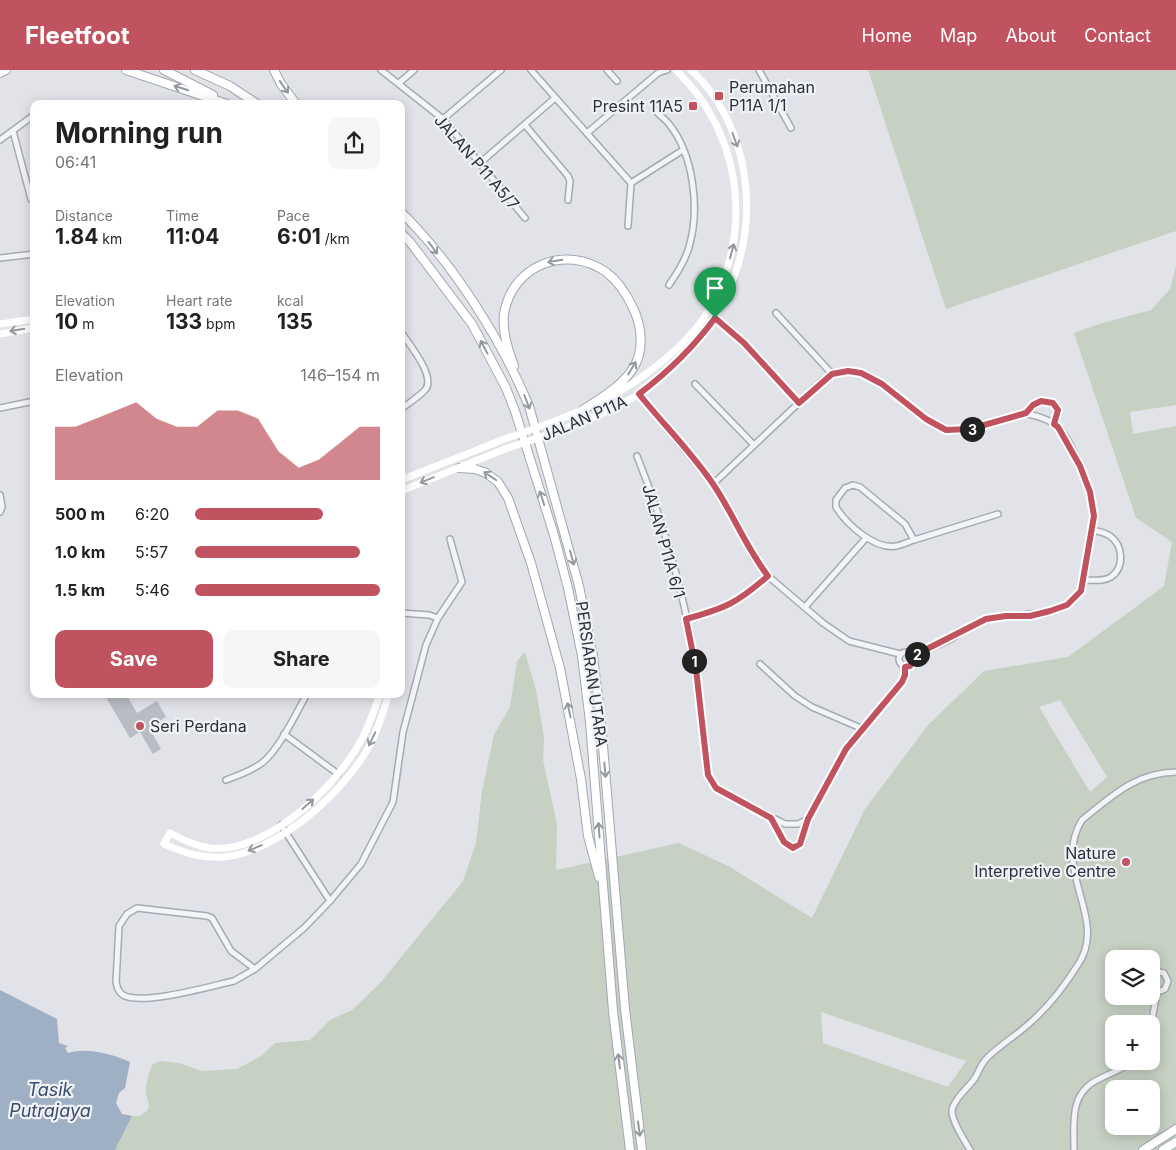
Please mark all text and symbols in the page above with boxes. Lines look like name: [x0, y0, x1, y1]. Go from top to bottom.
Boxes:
text: Fleetfoot: [25, 21, 129, 50]
text: Home: [862, 25, 912, 46]
text: Map: [940, 25, 977, 46]
text: About: [1005, 25, 1056, 46]
text: Contact: [1084, 25, 1151, 46]
place label: Perumahan P11A 1/1: [729, 77, 815, 115]
one-way arrow: [279, 80, 289, 94]
one-way arrow: [173, 83, 189, 93]
marker: Perumahan P11A 1/1: [713, 90, 725, 102]
place label: Presint 11A5: [592, 96, 683, 116]
marker: Presint 11A5: [687, 100, 699, 112]
street label: JALAN P11 A5/7: [430, 110, 524, 214]
text: Morning run: [55, 116, 223, 150]
button: share: [328, 117, 380, 169]
one-way arrow: [731, 132, 740, 147]
text: 06:41: [55, 152, 96, 172]
text: Distance: [55, 207, 113, 224]
text: Time: [166, 207, 199, 224]
text: Pace: [277, 207, 310, 224]
text: 1.84: [55, 224, 98, 249]
text: 11:04: [166, 224, 219, 249]
text: 6:01: [277, 224, 321, 249]
text: km: [98, 230, 122, 247]
text: /km: [321, 230, 350, 247]
one-way arrow: [428, 241, 439, 254]
one-way arrow: [728, 244, 737, 260]
one-way arrow: [547, 256, 563, 266]
pin: [694, 267, 736, 318]
icon: arrive: [701, 274, 729, 302]
text: Elevation: [55, 292, 115, 309]
text: Heart rate: [166, 292, 232, 309]
text: kcal: [277, 292, 304, 309]
text: 10: [55, 309, 78, 334]
text: 133: [166, 309, 202, 334]
text: 135: [277, 309, 313, 334]
text: m: [78, 315, 94, 332]
text: bpm: [202, 315, 236, 332]
one-way arrow: [9, 326, 25, 336]
one-way arrow: [479, 340, 488, 355]
one-way arrow: [628, 361, 638, 375]
text: Elevation: [55, 365, 124, 385]
text: 146–154 m: [300, 365, 380, 385]
street label: JALAN P11A: [538, 391, 630, 445]
one-way arrow: [522, 394, 532, 409]
pin: 3: [960, 416, 984, 442]
text: 3: [968, 421, 977, 438]
one-way arrow: [483, 471, 497, 481]
one-way arrow: [420, 476, 435, 486]
street label: JALAN P11A 6/1: [638, 482, 690, 600]
one-way arrow: [537, 490, 547, 506]
text: 500 m: [55, 504, 105, 524]
text: 6:20: [135, 504, 169, 524]
text: 1.0 km: [55, 542, 105, 562]
text: 5:57: [135, 542, 168, 562]
one-way arrow: [568, 549, 577, 565]
text: 1.5 km: [55, 580, 105, 600]
text: 5:46: [135, 580, 170, 600]
street label: PERSIARAN UTARA: [572, 600, 612, 748]
button: Save: [55, 630, 213, 688]
button: Share: [223, 630, 380, 688]
pin: 2: [904, 642, 930, 666]
text: 2: [913, 646, 922, 663]
pin: 1: [682, 648, 706, 674]
text: 1: [691, 653, 698, 670]
one-way arrow: [564, 703, 574, 719]
place label: Seri Perdana: [150, 716, 247, 736]
marker: Seri Perdana: [134, 720, 146, 732]
one-way arrow: [366, 731, 376, 746]
one-way arrow: [601, 761, 610, 777]
one-way arrow: [301, 798, 314, 810]
one-way arrow: [594, 822, 603, 838]
place label: Nature Interpretive Centre: [974, 843, 1116, 881]
one-way arrow: [248, 844, 264, 853]
marker: Nature Interpretive Centre: [1120, 856, 1132, 868]
map controls: [1105, 950, 1160, 1135]
button: layers: [1105, 950, 1160, 1005]
button: +: [1105, 1015, 1160, 1070]
one-way arrow: [614, 1054, 624, 1070]
water label: Tasik Putrajaya: [9, 1079, 91, 1121]
button: −: [1105, 1080, 1160, 1135]
one-way arrow: [634, 1121, 644, 1137]

